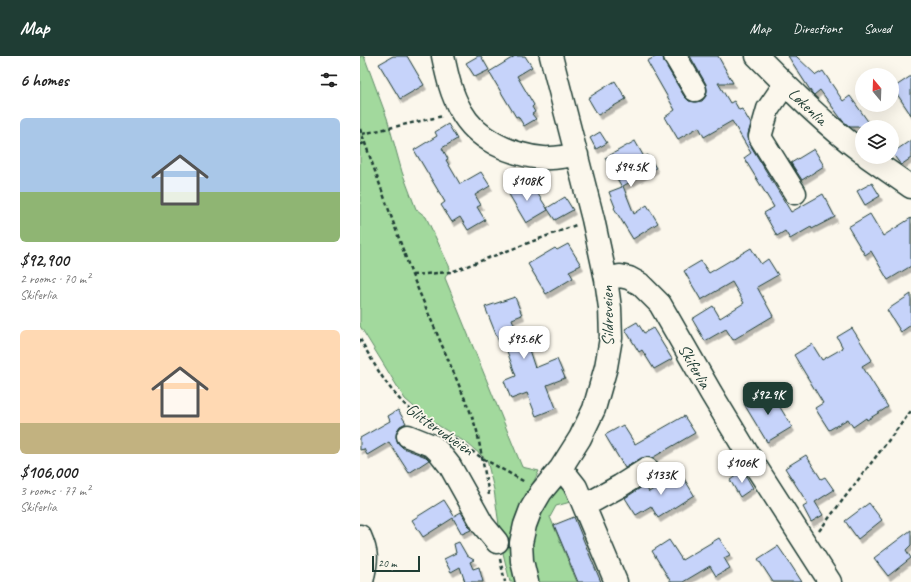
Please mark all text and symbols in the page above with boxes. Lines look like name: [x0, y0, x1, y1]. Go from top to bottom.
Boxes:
text: Map: [20, 16, 50, 40]
text: Map: [750, 20, 771, 37]
text: Directions: [793, 20, 842, 37]
text: Saved: [864, 20, 891, 37]
north arrow: [855, 68, 899, 112]
map controls: [855, 68, 899, 164]
icon: filters: [318, 69, 340, 91]
text: 6 homes: [20, 70, 68, 91]
street label: Løkenlia: [784, 83, 833, 131]
button: layers: [855, 120, 899, 164]
icon: home: [144, 144, 216, 216]
pin: $94.5K: [598, 154, 664, 188]
text: $94.5K: [615, 159, 647, 175]
pin: $108K: [499, 168, 555, 202]
text: $108K: [512, 173, 542, 189]
text: $92,900: [20, 250, 69, 271]
text: 2 rooms · 70 m²: [20, 271, 90, 287]
street label: Sildreveien: [596, 285, 619, 346]
text: Skiferlia: [20, 287, 57, 303]
pin: $95.6K: [491, 326, 557, 360]
text: $95.6K: [508, 331, 540, 347]
street label: Skiferlia: [673, 340, 716, 394]
icon: home: [144, 356, 216, 428]
pin: $92.9K: [735, 382, 801, 416]
text: $92.9K: [752, 387, 784, 403]
street label: Glitterudveien: [402, 398, 479, 461]
pin: $106K: [714, 450, 770, 484]
text: $106K: [727, 455, 757, 471]
text: $106,000: [20, 462, 77, 483]
pin: $133K: [633, 462, 689, 496]
text: $133K: [646, 467, 676, 483]
text: 3 rooms · 77 m²: [20, 483, 90, 499]
text: Skiferlia: [20, 499, 57, 515]
scale bar: [372, 554, 420, 573]
text: 20 m: [378, 556, 397, 570]

